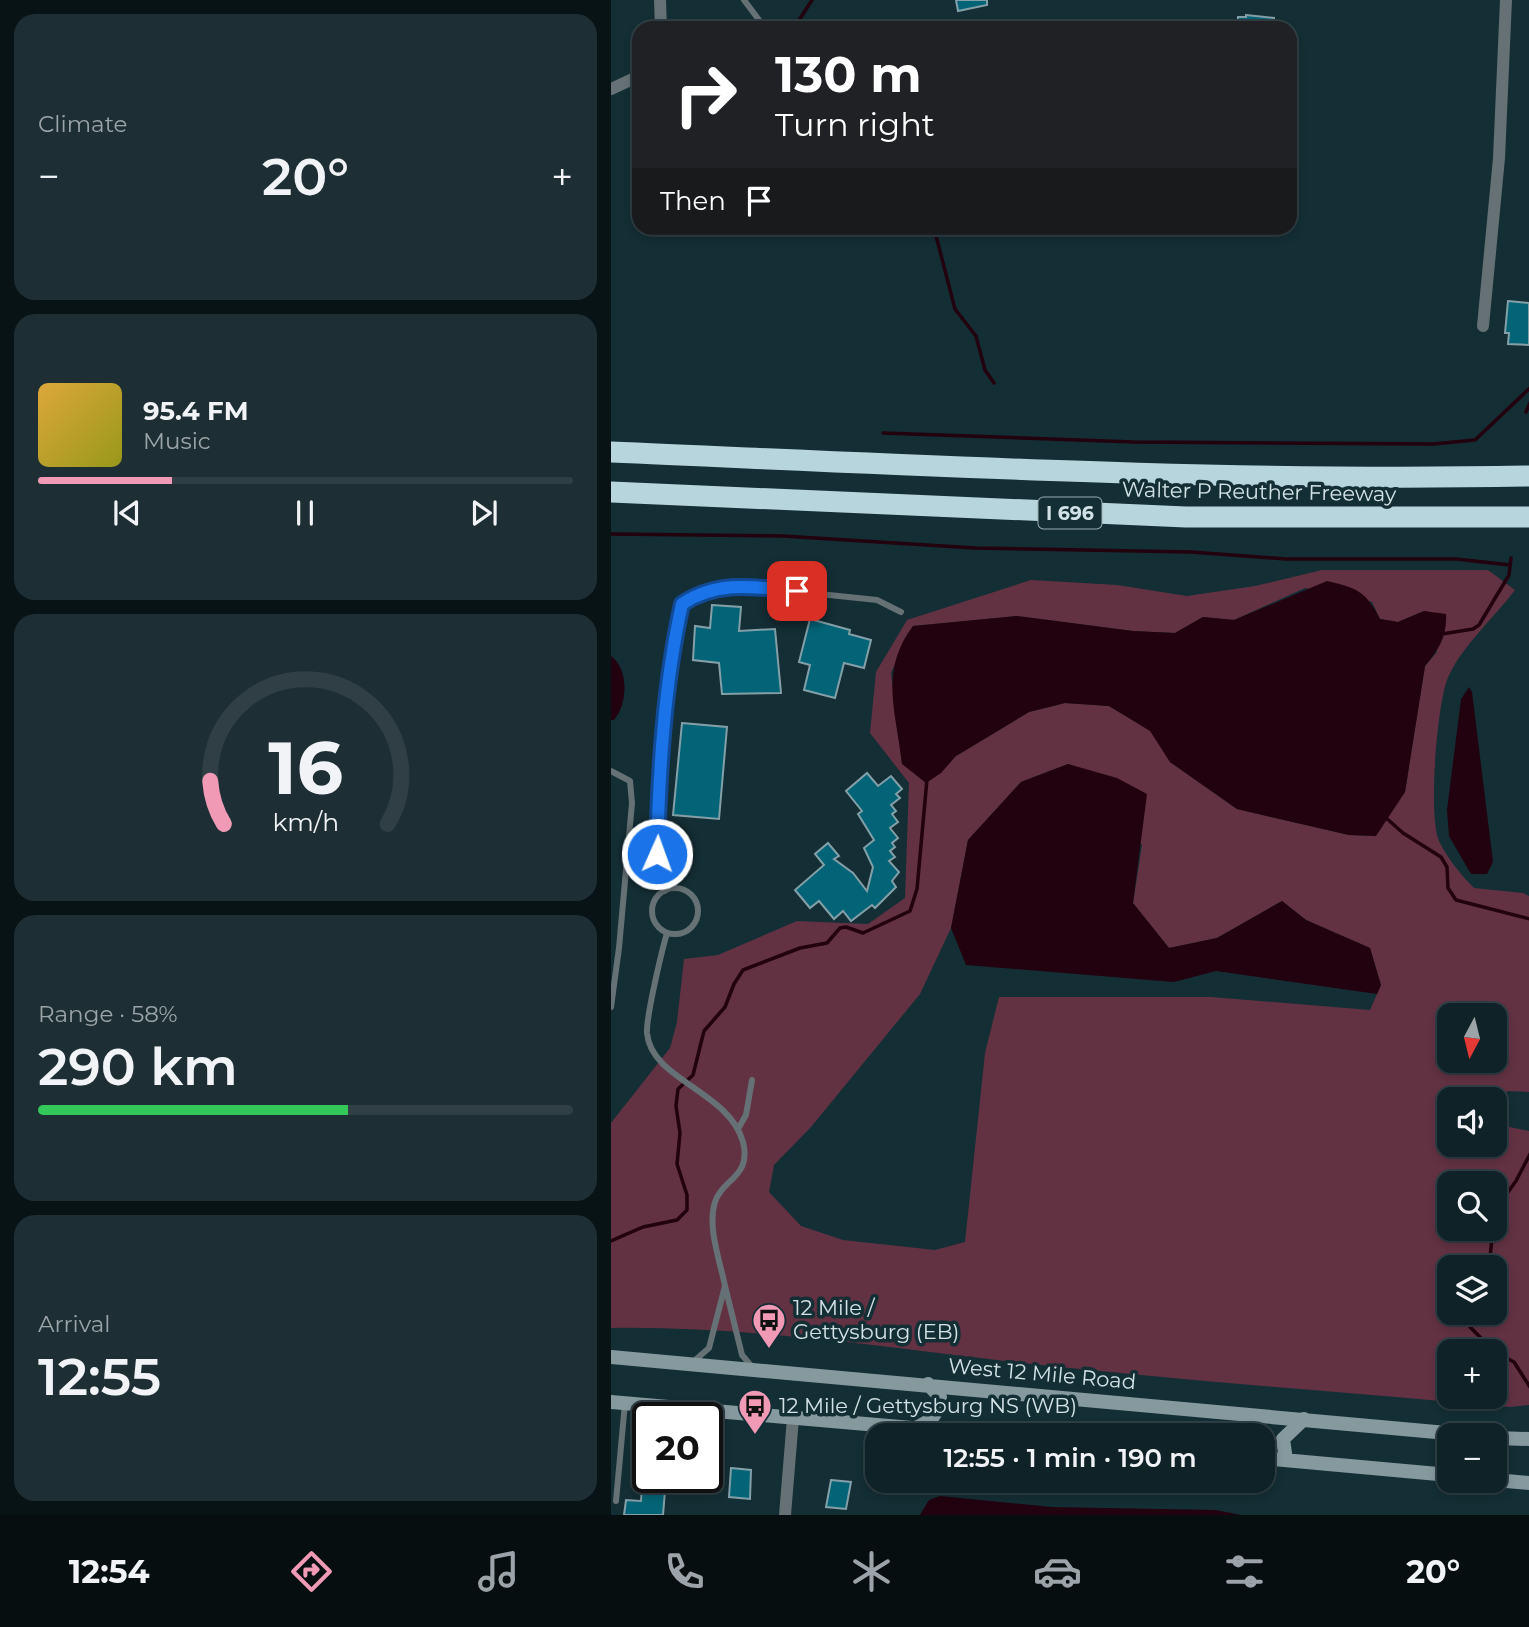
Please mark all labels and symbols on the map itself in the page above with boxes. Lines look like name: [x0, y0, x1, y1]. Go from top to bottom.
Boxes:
street label: Walter P Reuther Freeway: [1122, 477, 1397, 506]
road number: I 696: [1039, 498, 1101, 528]
pin: [767, 561, 827, 621]
position arrow: [620, 817, 694, 891]
north arrow: [1437, 1003, 1507, 1073]
place label: 12 Mile / Gettysburg (EB): [793, 1295, 960, 1344]
bus stop icon: 12 Mile / Gettysburg (EB): [750, 1301, 788, 1350]
street label: West 12 Mile Road: [947, 1353, 1137, 1394]
bus stop icon: 12 Mile / Gettysburg NS (WB): [736, 1387, 774, 1436]
place label: 12 Mile / Gettysburg NS (WB): [779, 1393, 1077, 1418]
speed limit sign: 20: [632, 1402, 723, 1493]

